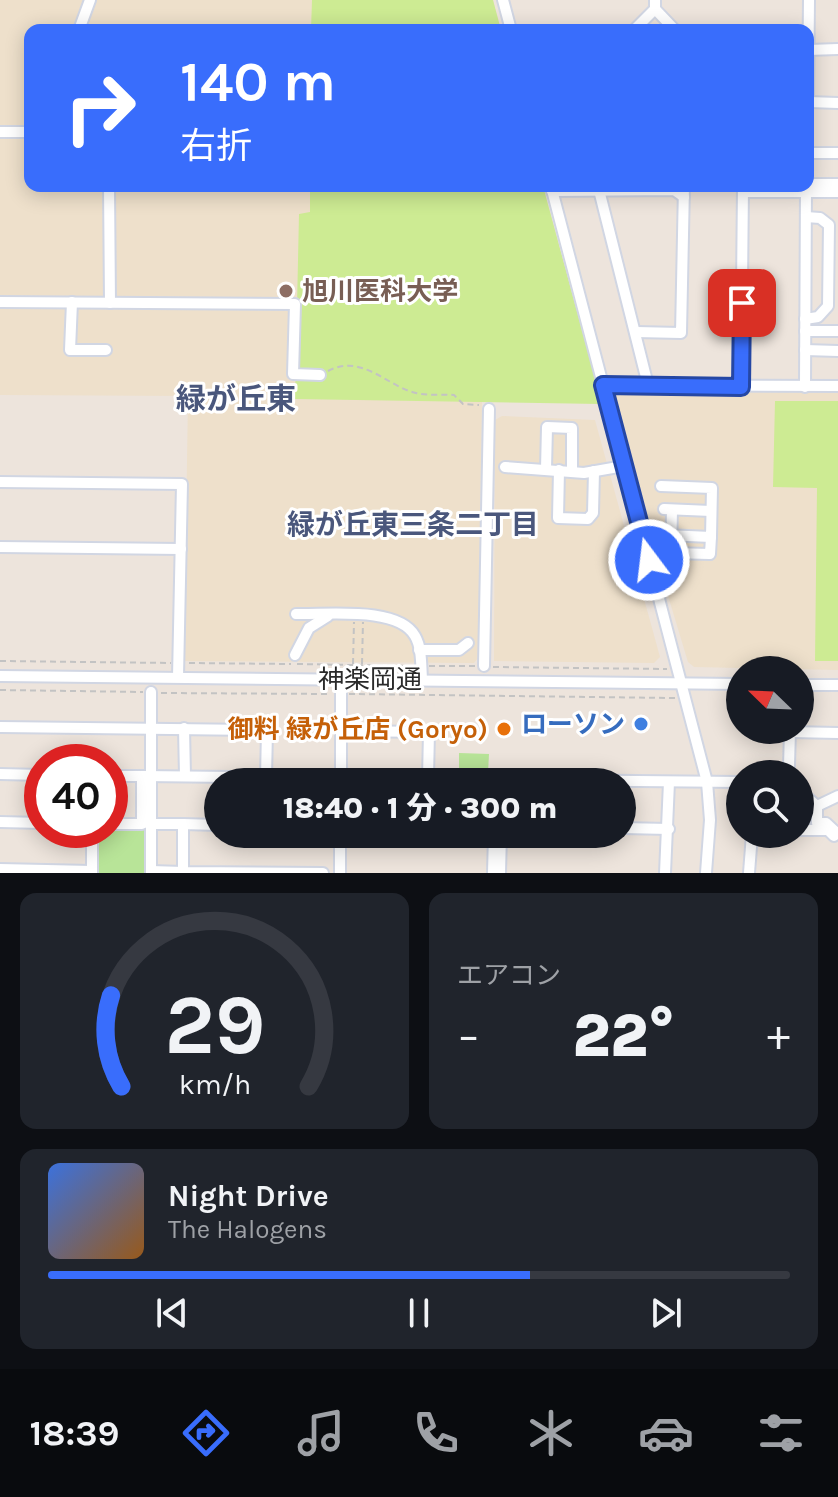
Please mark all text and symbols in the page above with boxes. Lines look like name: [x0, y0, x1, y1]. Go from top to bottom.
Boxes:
text: 140 m: [180, 49, 336, 114]
icon: right: [48, 56, 152, 160]
text: 右折: [180, 125, 252, 167]
pin: [708, 269, 776, 337]
place label: 旭川医科大学: [302, 276, 458, 307]
icon: arrive: [720, 281, 764, 325]
marker: 旭川医科大学: [277, 282, 295, 300]
district label: 緑が丘東: [176, 381, 296, 417]
district label: 緑が丘東三条二丁目: [287, 508, 539, 541]
position arrow: [607, 518, 691, 602]
north arrow: [726, 656, 814, 744]
map controls: [726, 656, 814, 848]
street label: 神楽岡通: [318, 664, 422, 695]
place label: ローソン: [521, 709, 625, 740]
place label: 御料 緑が丘店 (Goryo): [228, 714, 488, 745]
marker: ローソン: [632, 715, 650, 733]
marker: 御料 緑が丘店 (Goryo): [495, 720, 513, 738]
speed limit sign: 40: [24, 744, 128, 848]
button: search: [726, 760, 814, 848]
text: 18:40 · 1 分 · 300 m: [283, 790, 557, 826]
text: エアコン: [457, 960, 561, 991]
text: 29: [164, 977, 265, 1074]
text: 22°: [572, 1001, 675, 1071]
text: −: [457, 1010, 480, 1061]
text: +: [767, 1010, 790, 1061]
text: km/h: [178, 1068, 251, 1101]
text: Night Drive: [168, 1178, 329, 1214]
text: The Halogens: [168, 1214, 327, 1245]
icon: previous: [150, 1291, 194, 1335]
icon: pause: [397, 1291, 441, 1335]
icon: next: [644, 1291, 688, 1335]
icon: directions: [178, 1405, 234, 1461]
icon: music: [293, 1405, 349, 1461]
icon: phone: [408, 1405, 464, 1461]
icon: climate: [523, 1405, 579, 1461]
icon: car: [638, 1405, 694, 1461]
icon: filters: [753, 1405, 809, 1461]
text: 18:39: [29, 1412, 120, 1454]

